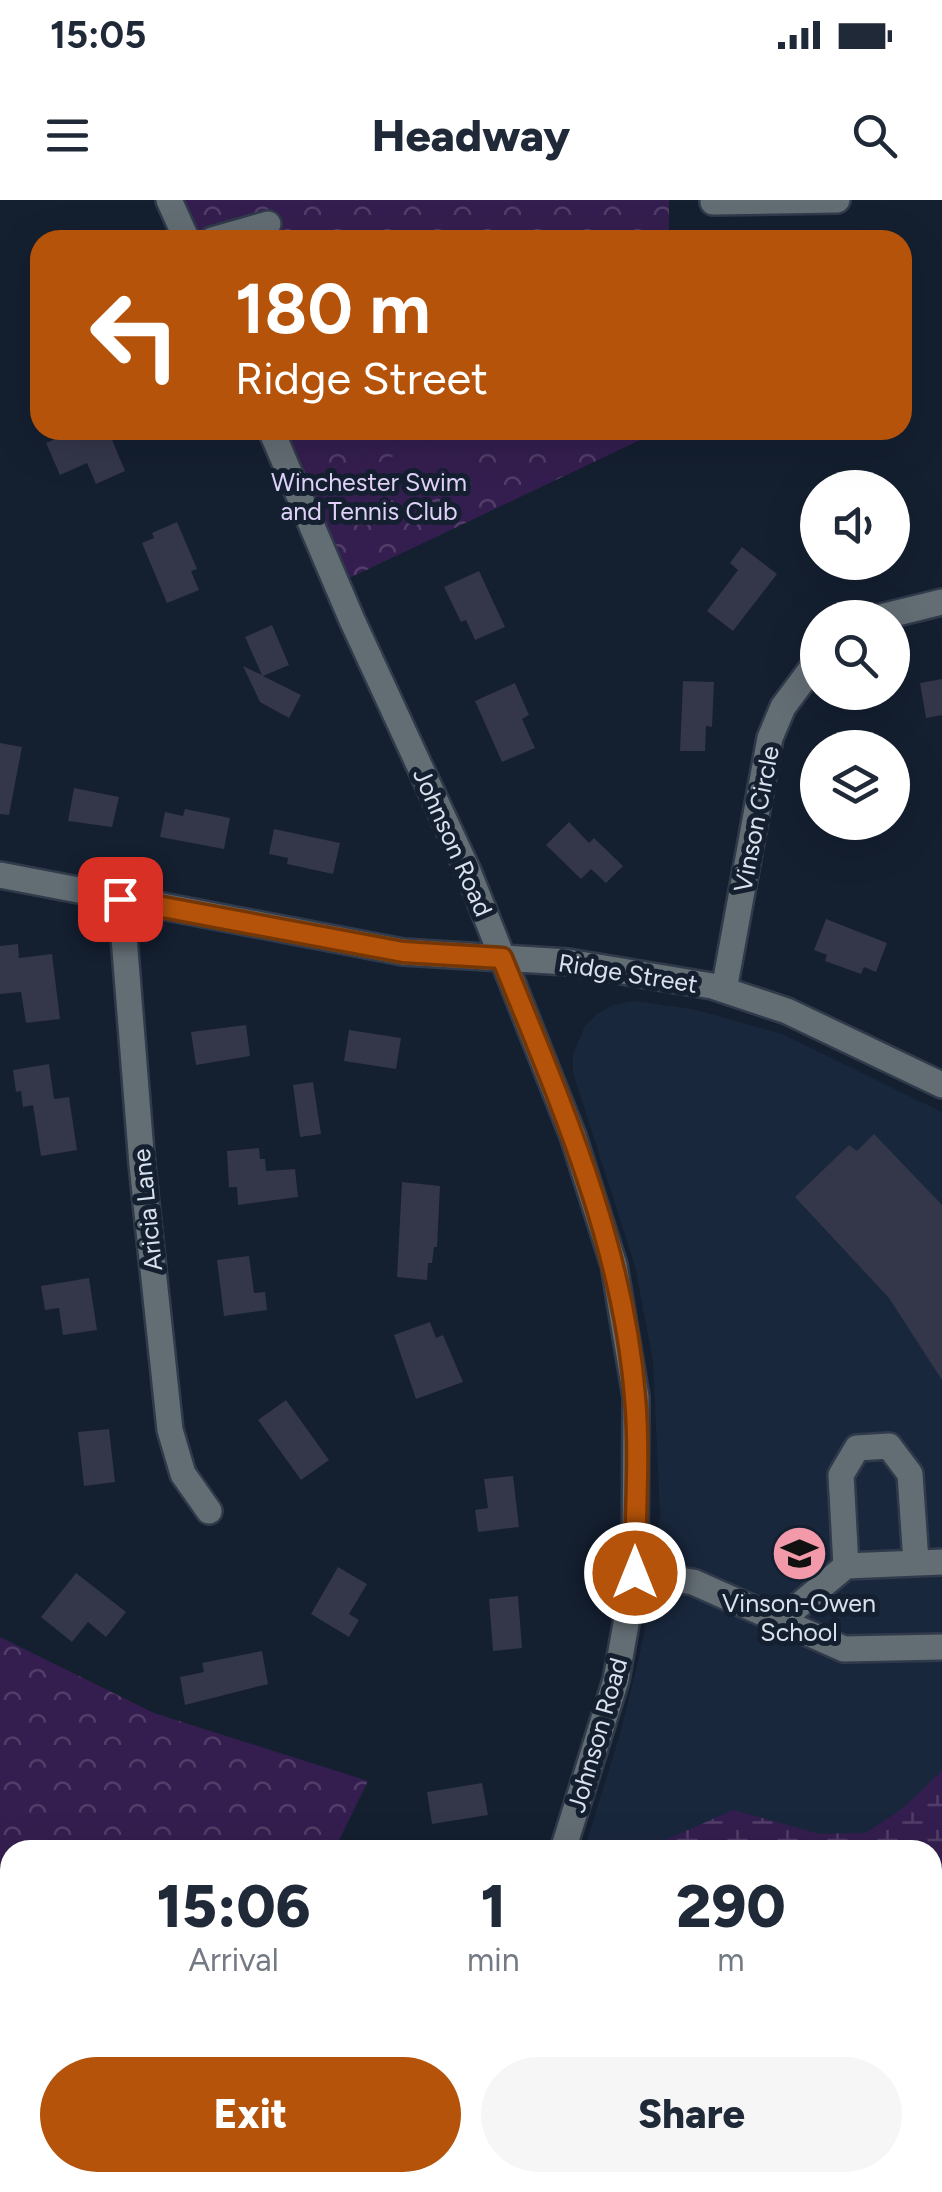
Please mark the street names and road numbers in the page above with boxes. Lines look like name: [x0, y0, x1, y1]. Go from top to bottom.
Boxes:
street label: Vinson Circle: [727, 743, 785, 895]
street label: Johnson Road: [407, 763, 499, 921]
street label: Ridge Street: [556, 947, 700, 999]
street label: Aricia Lane: [126, 1147, 168, 1273]
street label: Johnson Road: [561, 1654, 633, 1816]

